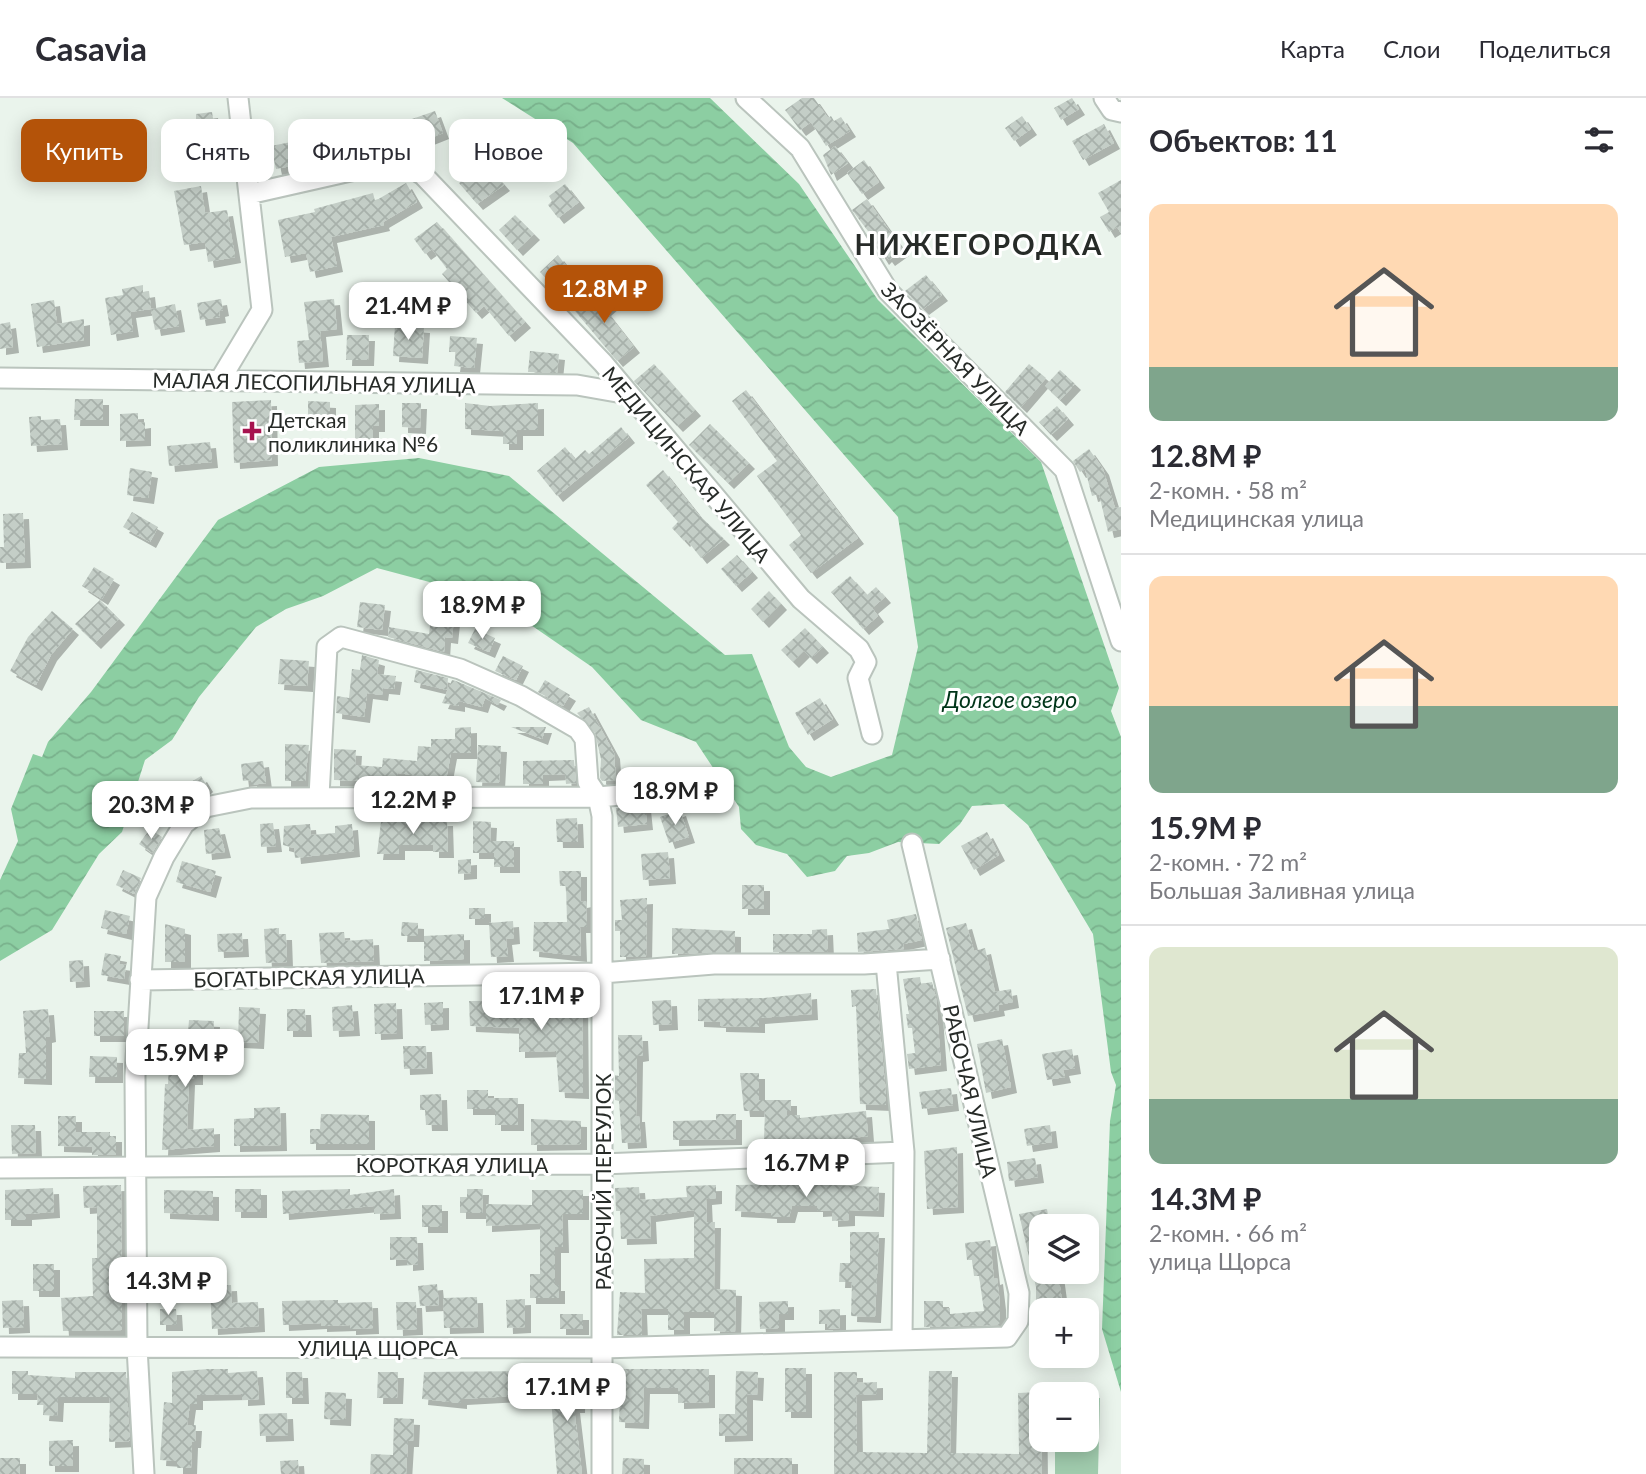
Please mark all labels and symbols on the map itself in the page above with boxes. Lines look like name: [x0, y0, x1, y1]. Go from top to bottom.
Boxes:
district label: НИЖЕГОРОДКА: [855, 227, 1103, 261]
pin: 12.8M ₽: [539, 266, 669, 325]
street label: ЗАОЗЁРНАЯ УЛИЦА: [877, 277, 1036, 440]
pin: 21.4M ₽: [343, 282, 473, 342]
street label: МЕДИЦИНСКАЯ УЛИЦА: [598, 361, 777, 568]
street label: МАЛАЯ ЛЕСОПИЛЬНАЯ УЛИЦА: [152, 367, 477, 397]
place label: Детская поликлиника №6: [268, 407, 438, 456]
marker: Детская поликлиника №6: [242, 421, 262, 441]
pin: 18.9M ₽: [417, 582, 547, 641]
water label: Долгое озеро: [941, 685, 1077, 713]
pin: 18.9M ₽: [610, 768, 740, 827]
pin: 12.2M ₽: [348, 776, 478, 836]
pin: 20.3M ₽: [86, 782, 216, 841]
street label: БОГАТЫРСКАЯ УЛИЦА: [193, 962, 426, 992]
pin: 17.1M ₽: [476, 972, 606, 1032]
street label: РАБОЧАЯ УЛИЦА: [939, 1002, 1003, 1181]
pin: 15.9M ₽: [120, 1030, 250, 1089]
street label: РАБОЧИЙ ПЕРЕУЛОК: [590, 1073, 615, 1291]
pin: 16.7M ₽: [741, 1140, 871, 1199]
street label: КОРОТКАЯ УЛИЦА: [356, 1152, 549, 1177]
pin: 14.3M ₽: [103, 1258, 233, 1317]
street label: УЛИЦА ЩОРСА: [298, 1335, 459, 1360]
pin: 17.1M ₽: [502, 1364, 632, 1423]

